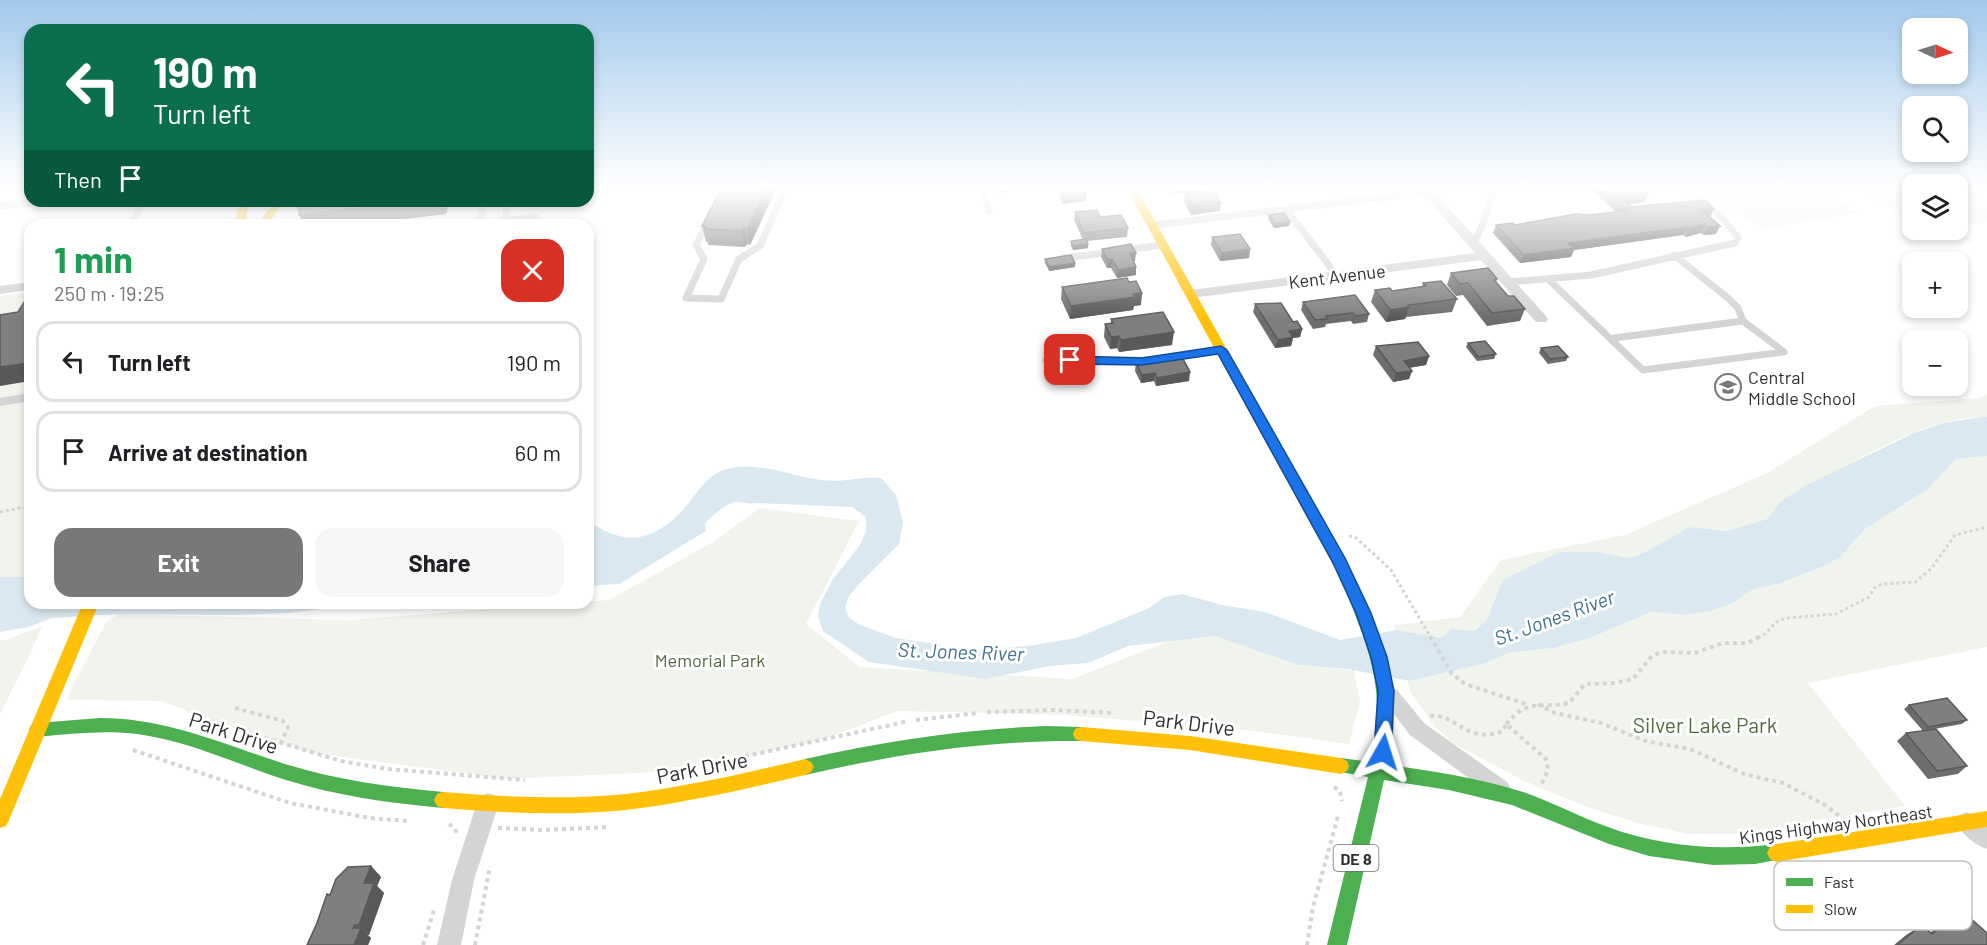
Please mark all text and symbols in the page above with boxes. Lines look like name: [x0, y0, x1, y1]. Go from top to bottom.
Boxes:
north arrow: [1902, 18, 1968, 84]
map controls: [1902, 18, 1968, 396]
text: 190 m: [153, 46, 258, 96]
icon: left: [54, 48, 132, 126]
button: search: [1902, 96, 1968, 162]
text: Turn left: [153, 97, 251, 129]
icon: arrive: [114, 162, 147, 195]
text: Then: [54, 166, 102, 192]
button: layers: [1902, 174, 1968, 240]
text: 1 min: [54, 237, 133, 280]
button: close: [501, 239, 564, 302]
button: +: [1902, 252, 1968, 318]
street label: Kent Avenue: [1287, 259, 1387, 293]
text: 250 m · 19:25: [54, 281, 164, 305]
button: −: [1902, 330, 1968, 396]
pin: [1044, 334, 1095, 385]
icon: arrive: [1053, 343, 1086, 376]
icon: left: [57, 345, 90, 378]
text: Turn left: [108, 349, 191, 375]
text: 190 m: [507, 349, 561, 375]
place label: Central Middle School: [1748, 366, 1856, 409]
school or university icon: Central Middle School: [1713, 372, 1743, 402]
icon: arrive: [57, 435, 90, 468]
text: Arrive at destination: [108, 439, 307, 465]
text: 60 m: [515, 439, 561, 465]
button: Exit: [54, 528, 303, 597]
button: Share: [315, 528, 564, 597]
water label: St. Jones River: [1491, 584, 1618, 650]
water label: St. Jones River: [897, 637, 1025, 665]
park label: Memorial Park: [655, 649, 765, 671]
street label: Park Drive: [1142, 704, 1236, 740]
street label: Park Drive: [186, 706, 282, 758]
park label: Silver Lake Park: [1633, 712, 1777, 737]
position arrow: [1351, 720, 1415, 784]
street label: Park Drive: [654, 746, 750, 788]
street label: Kings Highway Northeast: [1738, 800, 1934, 848]
road number: DE 8: [1334, 845, 1378, 871]
legend: [1774, 861, 1972, 930]
text: Fast: [1824, 872, 1854, 891]
text: Slow: [1824, 899, 1857, 918]

